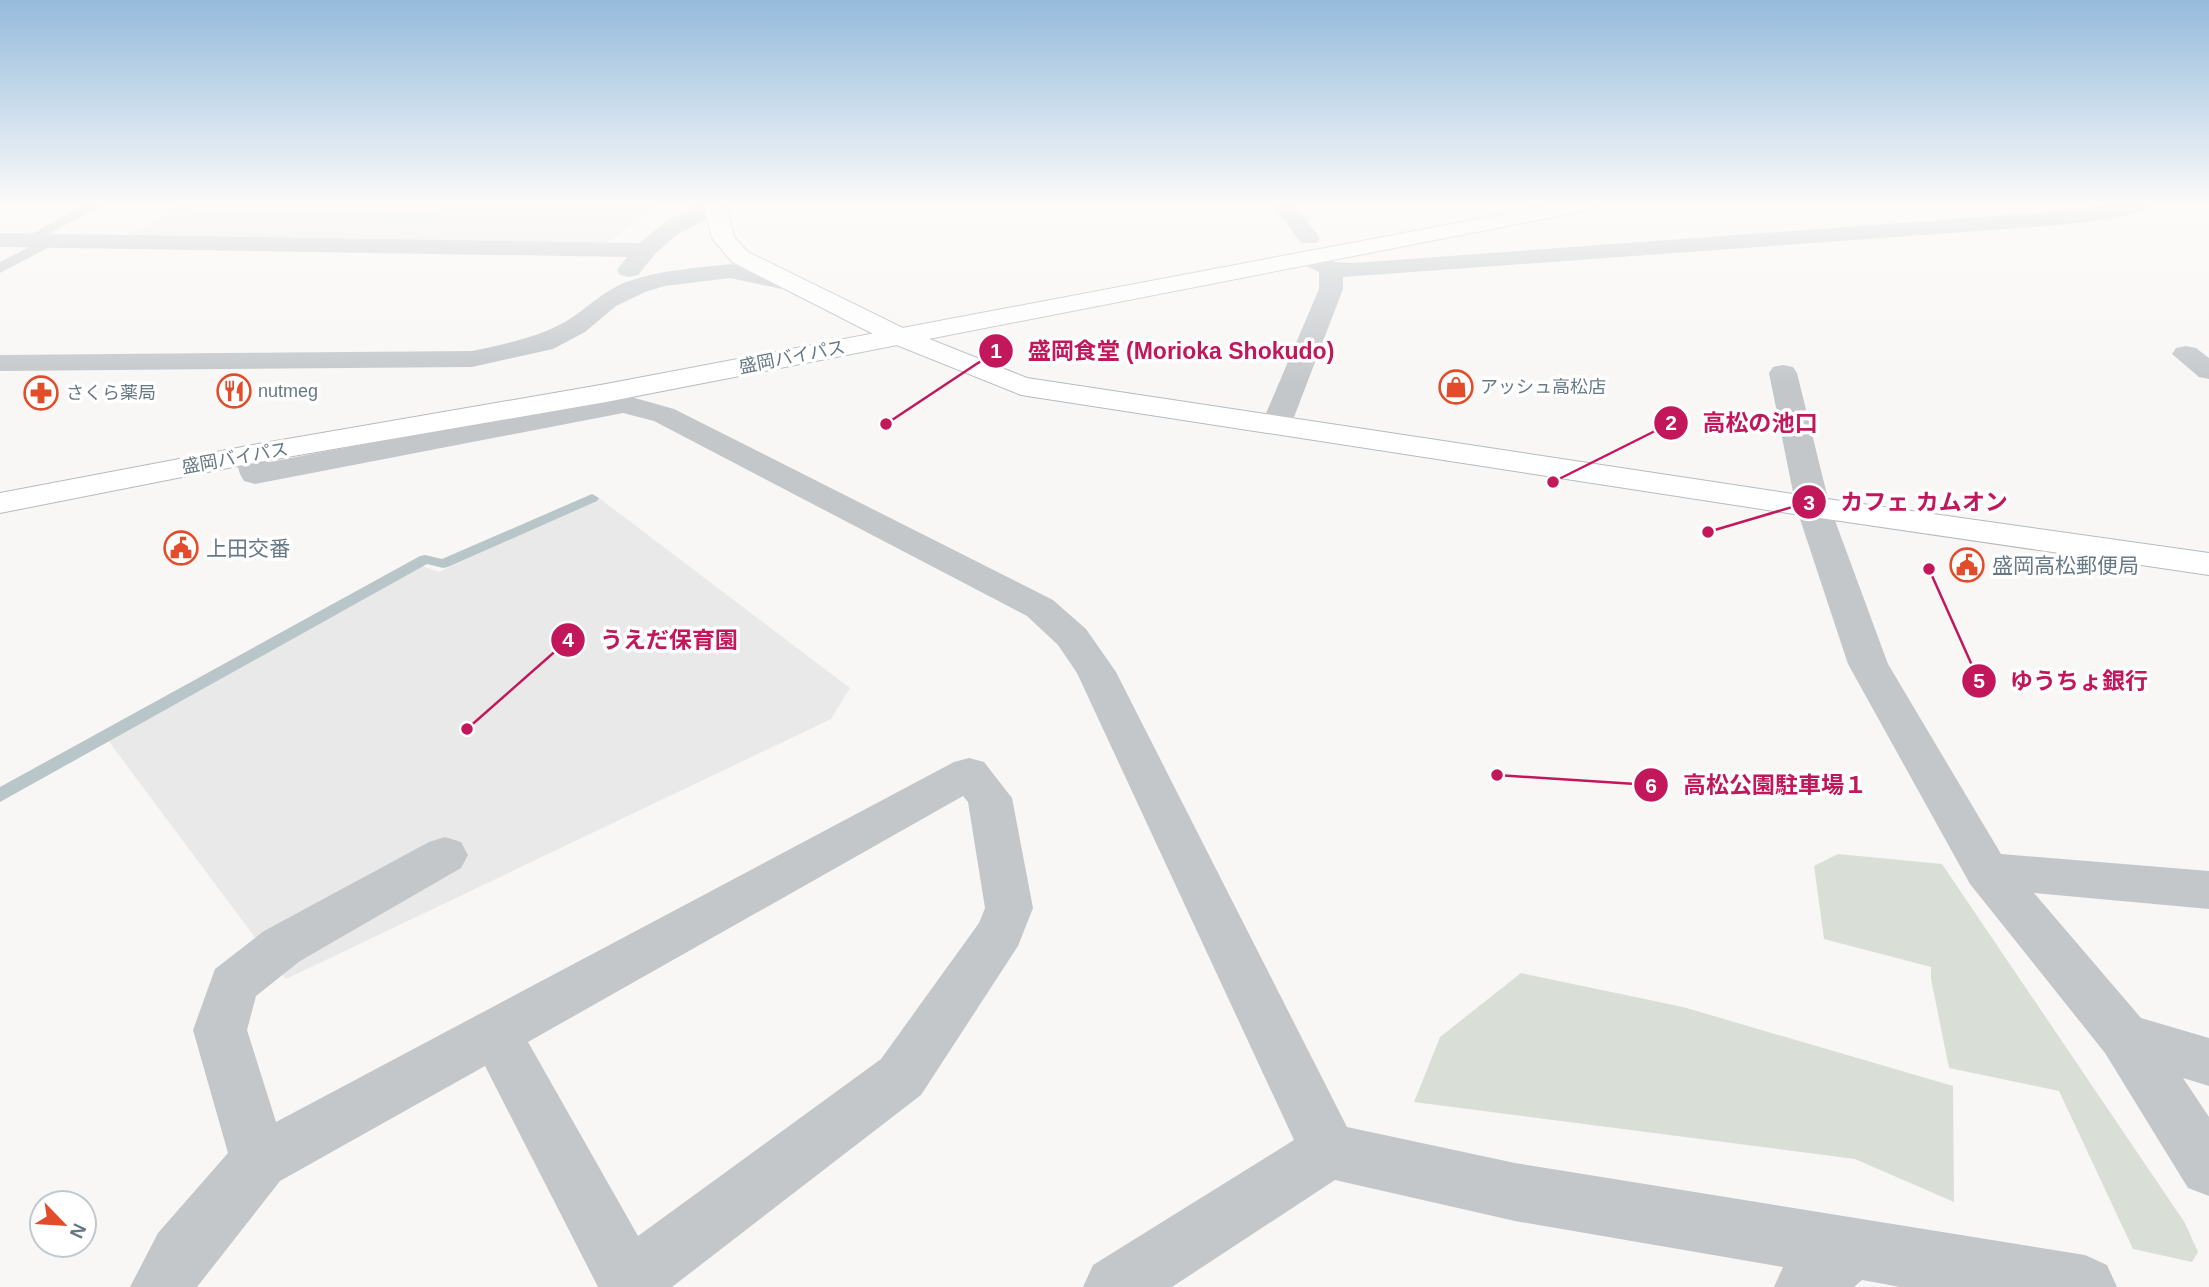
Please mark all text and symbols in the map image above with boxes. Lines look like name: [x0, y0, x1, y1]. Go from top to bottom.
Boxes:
callout: 盛岡食堂 (Morioka Shokudo): [978, 329, 1348, 373]
street label: 盛岡バイパス: [737, 337, 847, 377]
text: 盛岡食堂 (Morioka Shokudo): [1028, 338, 1334, 364]
text: 1: [990, 339, 1002, 362]
shop icon: アッシュ高松店: [1437, 368, 1475, 406]
restaurant icon: nutmeg: [215, 372, 253, 410]
pharmacy icon: さくら薬局: [22, 374, 60, 412]
place label: アッシュ高松店: [1480, 377, 1606, 397]
place label: nutmeg: [258, 381, 318, 401]
place label: さくら薬局: [66, 383, 156, 403]
callout: 高松の池口: [1654, 401, 1832, 445]
text: 高松の池口: [1703, 410, 1818, 436]
text: 2: [1665, 411, 1677, 434]
street label: 盛岡バイパス: [180, 439, 290, 477]
callout: カフェ カムオン: [1792, 480, 2022, 524]
text: カフェ カムオン: [1840, 489, 2008, 515]
text: 3: [1803, 491, 1815, 514]
public building icon: 上田交番: [162, 529, 200, 567]
place label: 上田交番: [206, 537, 290, 560]
public building icon: 盛岡高松郵便局: [1948, 546, 1986, 584]
place label: 盛岡高松郵便局: [1992, 554, 2139, 577]
callout: うえだ保育園: [551, 618, 752, 662]
text: うえだ保育園: [600, 627, 738, 653]
text: 4: [562, 628, 574, 651]
callout: ゆうちょ銀行: [1961, 659, 2162, 703]
text: ゆうちょ銀行: [2010, 668, 2148, 694]
text: 5: [1973, 669, 1985, 692]
callout: 高松公園駐車場１: [1634, 763, 1881, 807]
text: 高松公園駐車場１: [1683, 772, 1867, 798]
text: 6: [1645, 774, 1657, 797]
north arrow: [28, 1189, 98, 1259]
text: N: [66, 1220, 90, 1242]

